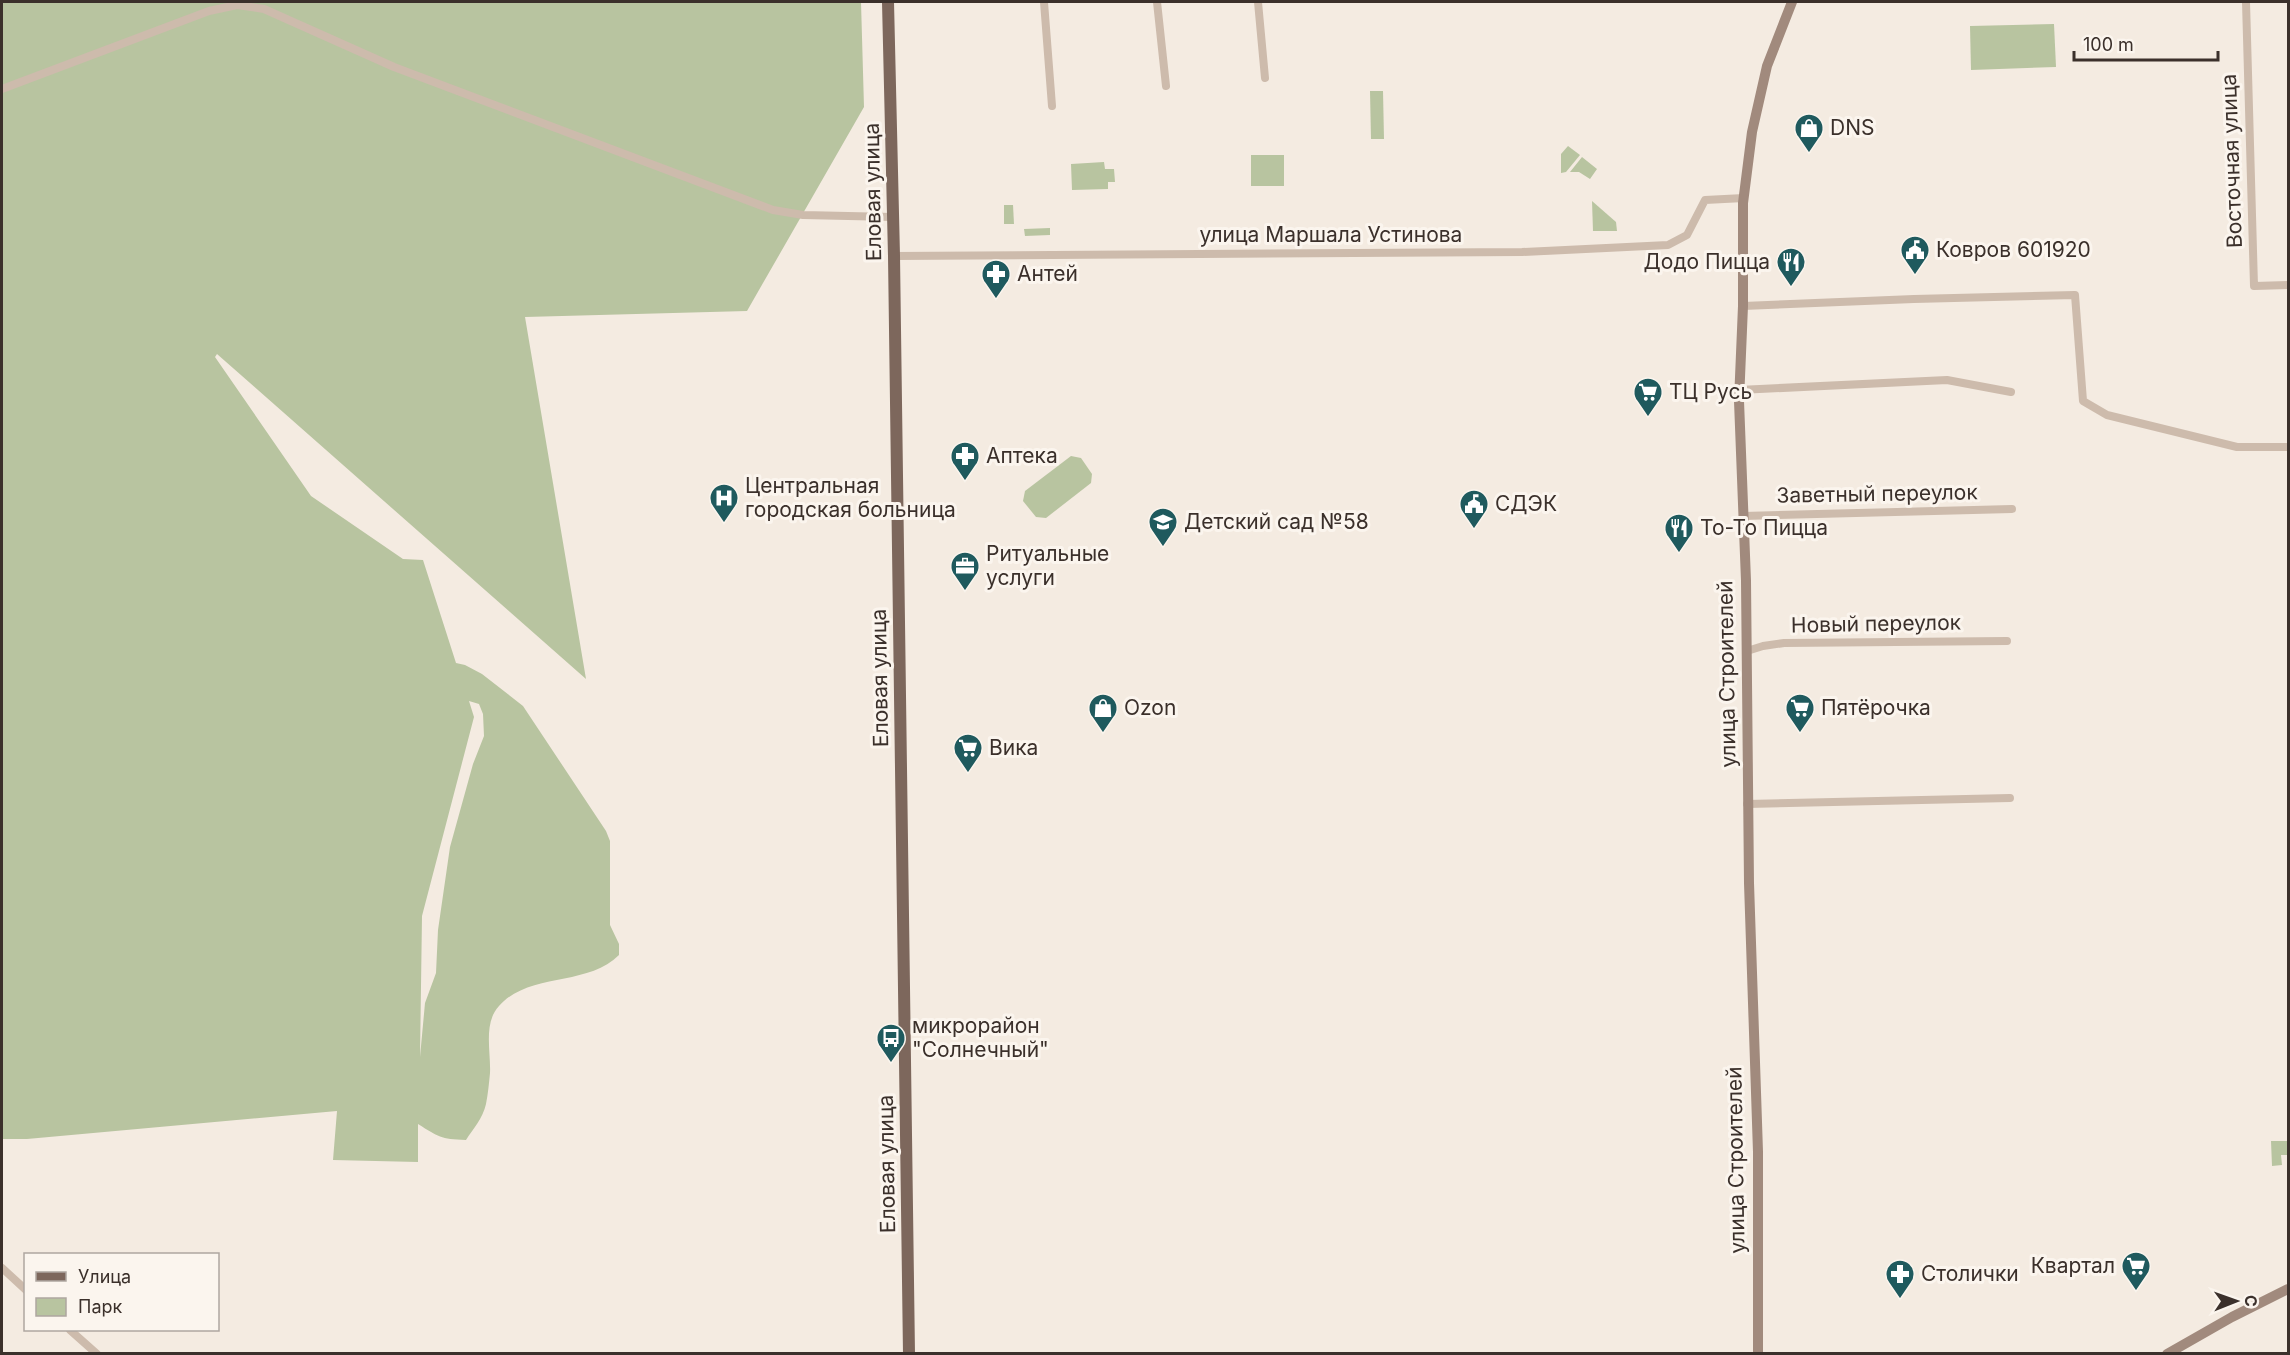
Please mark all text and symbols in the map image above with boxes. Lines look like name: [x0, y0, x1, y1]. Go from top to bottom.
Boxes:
scale bar: [2074, 24, 2218, 62]
text: 100 m: [2083, 34, 2134, 55]
street label: Восточная улица: [2216, 74, 2247, 248]
shop icon: DNS: [1793, 112, 1825, 154]
place label: DNS: [1830, 115, 1874, 140]
street label: Еловая улица: [859, 123, 886, 261]
street label: улица Маршала Устинова: [1200, 222, 1462, 247]
public building icon: Ковров 601920: [1899, 234, 1931, 276]
place label: Ковров 601920: [1936, 237, 2091, 262]
restaurant icon: Додо Пицца: [1775, 246, 1807, 288]
place label: Додо Пицца: [1644, 249, 1770, 274]
pharmacy icon: Антей: [980, 258, 1012, 300]
place label: Антей: [1017, 261, 1078, 286]
supermarket icon: ТЦ Русь: [1632, 376, 1664, 418]
place label: ТЦ Русь: [1669, 379, 1752, 404]
pharmacy icon: Аптека: [949, 440, 981, 482]
place label: Аптека: [986, 443, 1058, 468]
place label: Центральная городская больница: [745, 473, 956, 522]
street label: Заветный переулок: [1776, 479, 1978, 508]
hospital icon: Центральная городская больница: [708, 482, 740, 524]
public building icon: СДЭК: [1458, 488, 1490, 530]
place label: СДЭК: [1495, 491, 1557, 516]
school or university icon: Детский сад №58: [1147, 506, 1179, 548]
place label: Детский сад №58: [1184, 509, 1369, 534]
restaurant icon: То-То Пицца: [1663, 512, 1695, 554]
place label: То-То Пицца: [1700, 515, 1828, 540]
place label: Ритуальные услуги: [986, 541, 1109, 590]
office icon: Ритуальные услуги: [949, 550, 981, 592]
street label: улица Строителей: [1712, 580, 1741, 768]
street label: Еловая улица: [866, 609, 893, 747]
street label: Новый переулок: [1791, 610, 1962, 637]
shop icon: Ozon: [1087, 692, 1119, 734]
supermarket icon: Пятёрочка: [1784, 692, 1816, 734]
place label: Ozon: [1124, 695, 1176, 720]
place label: Пятёрочка: [1821, 695, 1931, 720]
supermarket icon: Вика: [952, 732, 984, 774]
place label: Вика: [989, 735, 1038, 760]
place label: микрорайон "Солнечный": [912, 1013, 1049, 1062]
bus stop icon: микрорайон "Солнечный": [875, 1022, 907, 1064]
street label: улица Строителей: [1721, 1066, 1750, 1254]
street label: Еловая улица: [873, 1095, 900, 1233]
supermarket icon: Квартал: [2120, 1250, 2152, 1292]
legend: [24, 1253, 219, 1331]
place label: Квартал: [2031, 1253, 2115, 1278]
pharmacy icon: Столички: [1884, 1258, 1916, 1300]
place label: Столички: [1921, 1261, 2019, 1286]
text: Улица: [78, 1266, 131, 1287]
north arrow: [2206, 1271, 2266, 1331]
text: С: [2241, 1295, 2261, 1307]
text: Парк: [78, 1296, 123, 1317]

